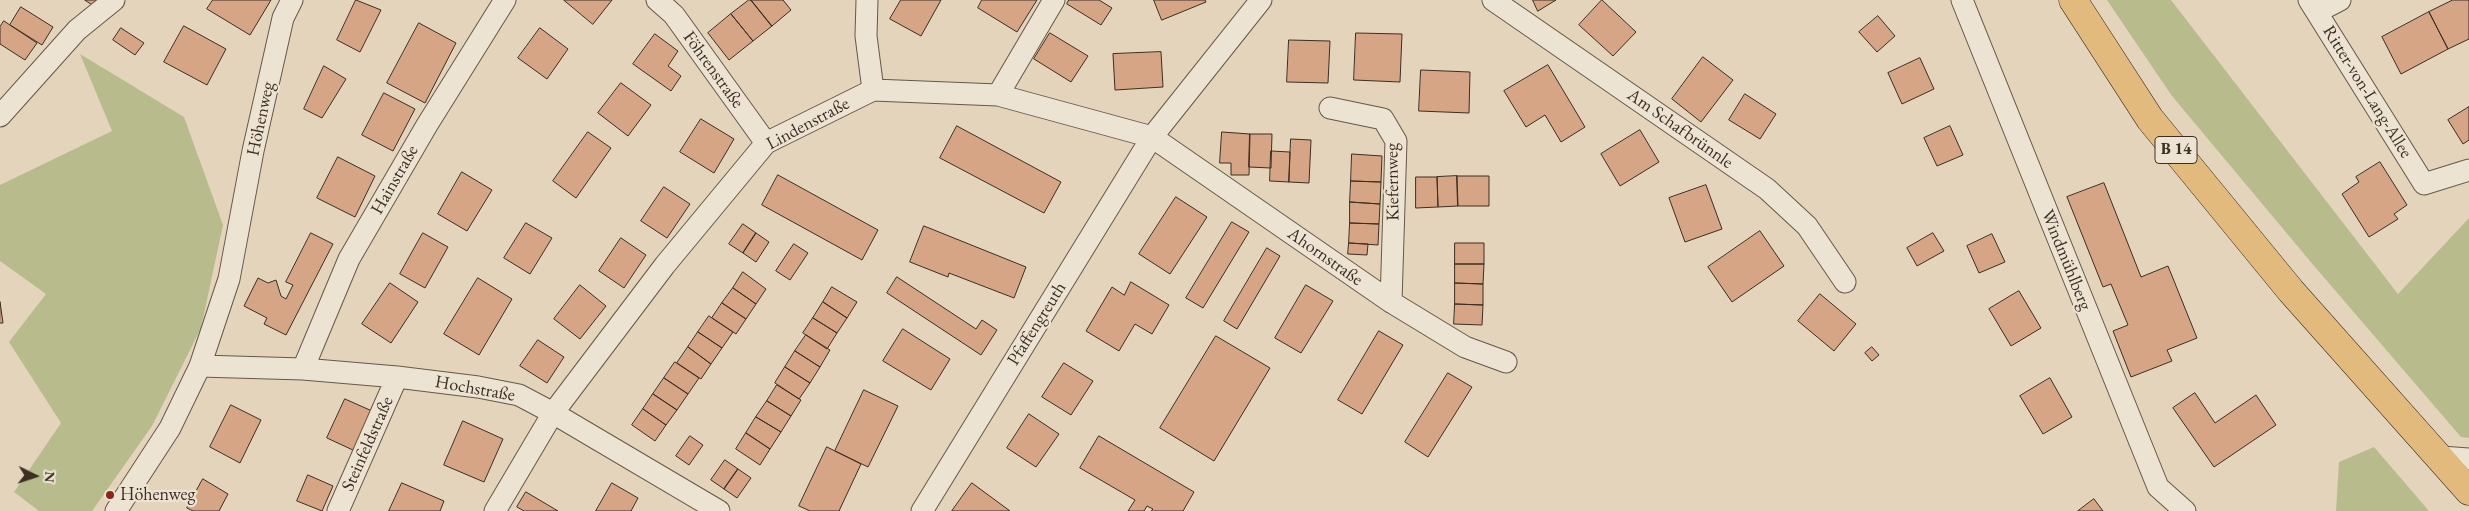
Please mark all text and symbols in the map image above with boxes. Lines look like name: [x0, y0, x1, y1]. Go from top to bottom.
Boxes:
street label: Ritter-von-Lang-Allee: [2318, 22, 2416, 162]
street label: Föhrenstraße: [678, 27, 748, 113]
street label: Höhenweg: [243, 80, 279, 158]
street label: Am Schafbrünnle: [1623, 85, 1737, 173]
street label: Lindenstraße: [763, 93, 853, 155]
road number: B 14: [2155, 136, 2197, 164]
street label: Hainstraße: [367, 142, 423, 218]
street label: Kiefernweg: [1382, 143, 1404, 221]
street label: Windmühlberg: [2036, 207, 2096, 313]
street label: Ahornstraße: [1283, 223, 1367, 291]
street label: Pfaffengreuth: [1003, 278, 1071, 370]
street label: Hochstraße: [433, 371, 517, 407]
street label: Steinfeldstraße: [338, 393, 398, 495]
north arrow: [10, 451, 60, 501]
text: N: [41, 471, 59, 483]
place label: Höhenweg: [120, 484, 195, 506]
marker: Höhenweg: [104, 489, 116, 501]

